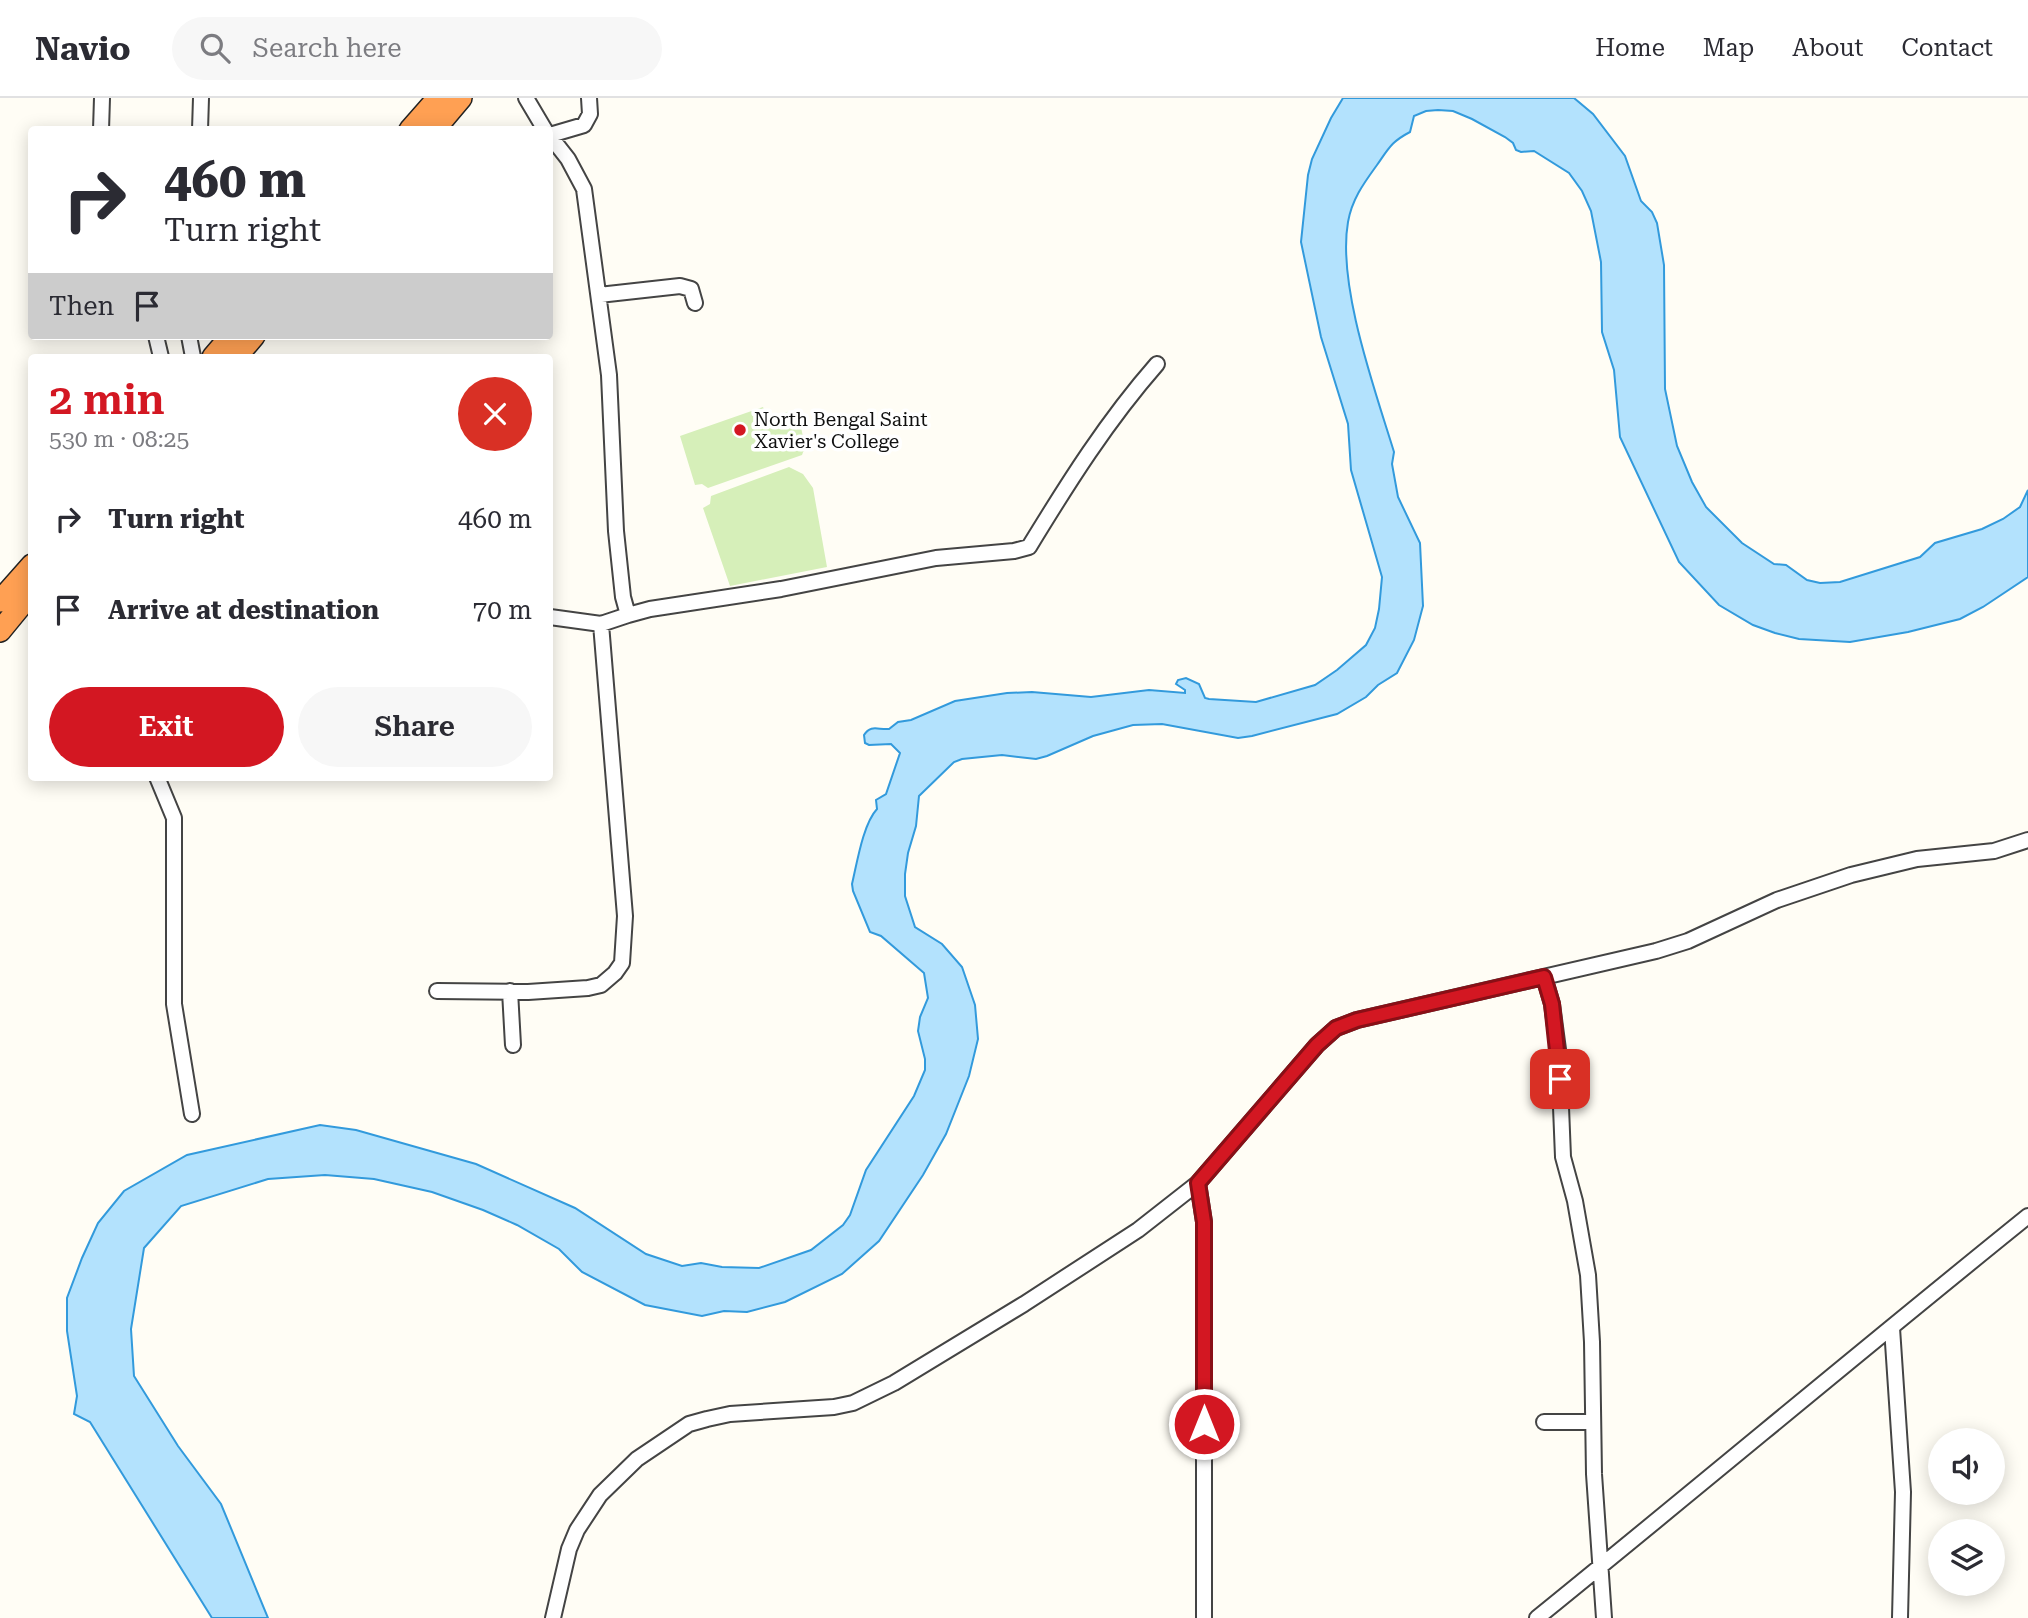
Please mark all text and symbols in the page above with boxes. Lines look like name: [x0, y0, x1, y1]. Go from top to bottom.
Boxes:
search box: [172, 17, 662, 80]
text: Navio: [35, 29, 130, 68]
icon: search: [196, 29, 234, 67]
text: Search here: [252, 33, 401, 63]
text: Home: [1595, 34, 1665, 62]
text: Map: [1703, 34, 1754, 62]
text: About: [1792, 34, 1863, 62]
text: Contact: [1901, 34, 1993, 62]
text: 460 m: [164, 152, 306, 209]
icon: right: [49, 154, 140, 245]
text: Turn right: [164, 211, 321, 249]
icon: arrive: [128, 287, 166, 325]
text: Then: [49, 291, 114, 321]
text: 2 min: [49, 375, 165, 424]
button: close: [458, 377, 532, 451]
place label: North Bengal Saint Xavier's College: [754, 408, 928, 453]
marker: North Bengal Saint Xavier's College: [732, 422, 748, 438]
text: 530 m · 08:25: [49, 426, 189, 453]
icon: right: [49, 500, 87, 538]
text: Turn right: [108, 504, 244, 534]
text: 460 m: [458, 504, 532, 534]
icon: arrive: [49, 591, 87, 629]
text: Arrive at destination: [108, 595, 379, 625]
text: 70 m: [473, 595, 532, 625]
button: Exit: [49, 687, 284, 767]
button: Share: [298, 687, 532, 767]
pin: [1530, 1049, 1590, 1109]
icon: arrive: [1541, 1060, 1579, 1098]
position arrow: [1167, 1387, 1241, 1461]
map controls: [1928, 1428, 2005, 1596]
button: sound: [1928, 1428, 2005, 1505]
button: layers: [1928, 1519, 2005, 1596]

